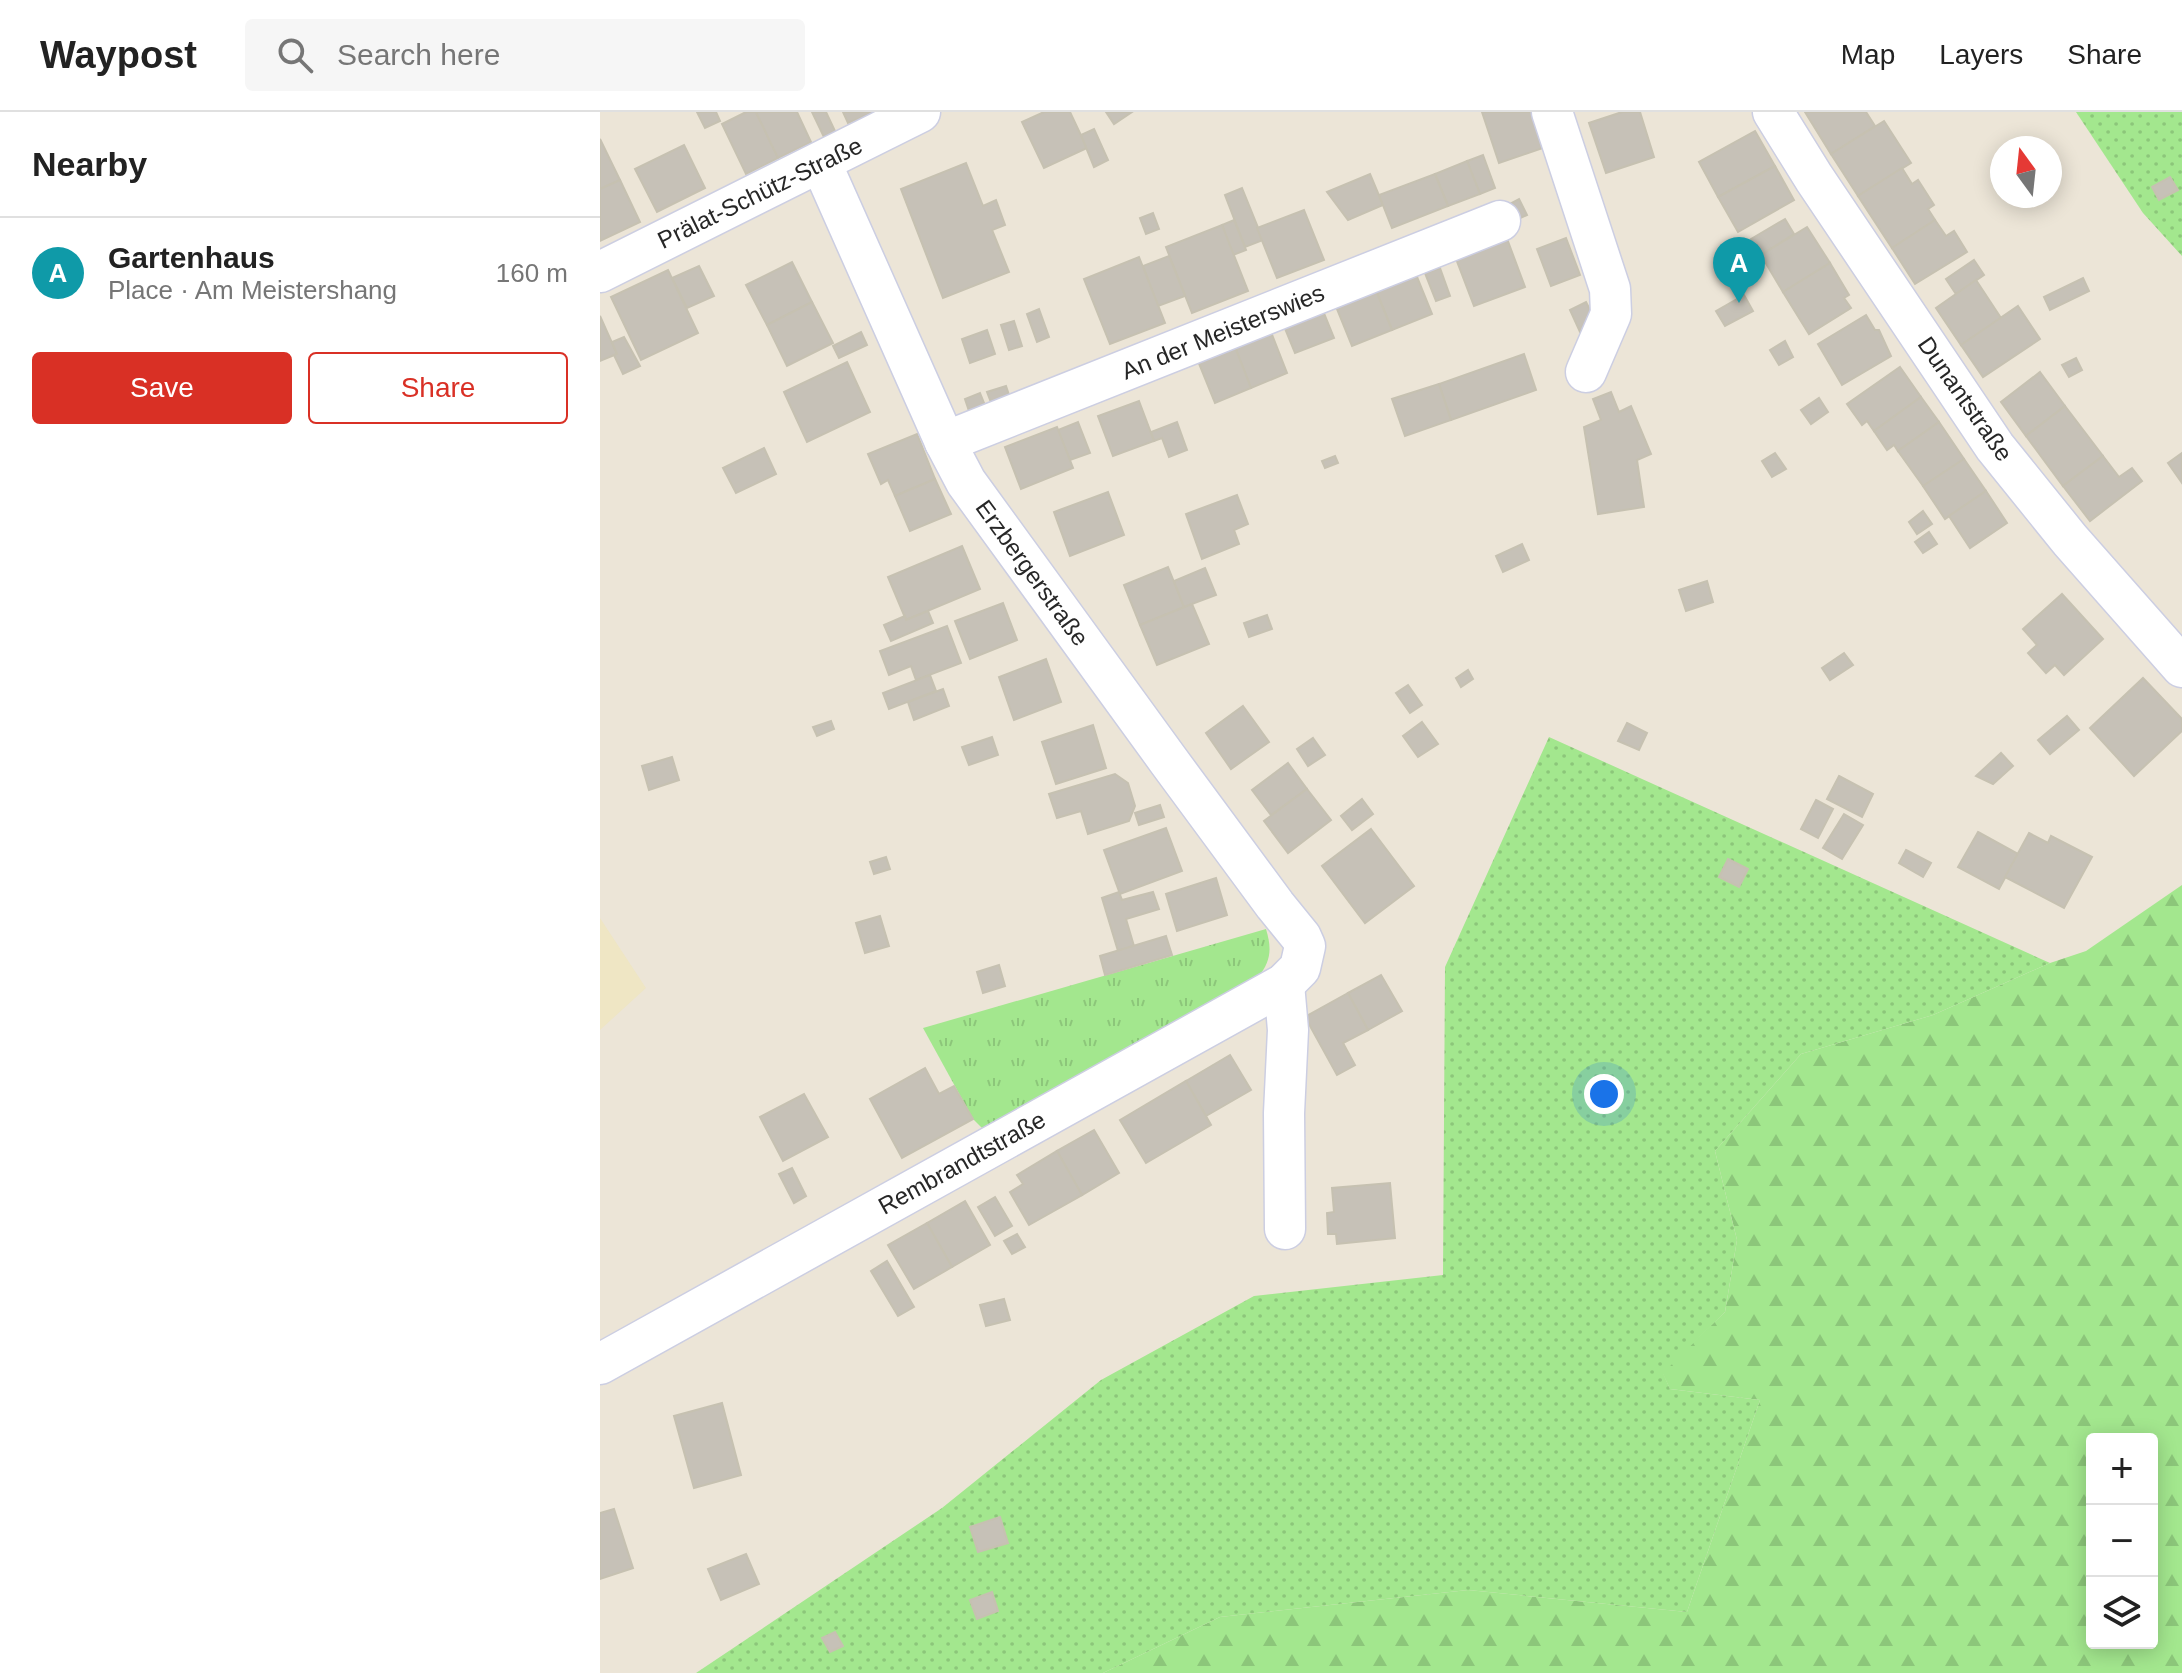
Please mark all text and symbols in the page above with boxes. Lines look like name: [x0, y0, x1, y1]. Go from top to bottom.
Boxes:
search box: [245, 19, 805, 91]
icon: search: [273, 33, 317, 77]
text: Waypost: [40, 34, 197, 76]
text: Search here: [337, 38, 500, 71]
text: Map: [1841, 39, 1895, 70]
text: Layers: [1939, 39, 2023, 70]
text: Share: [2067, 39, 2142, 70]
street label: Prälat-Schütz-Straße: [653, 131, 866, 254]
north arrow: [1990, 136, 2062, 208]
text: Nearby: [32, 145, 147, 183]
pin: A: [1713, 237, 1765, 303]
text: Gartenhaus: [108, 241, 275, 274]
text: A: [49, 258, 67, 288]
text: 160 m: [496, 258, 568, 288]
text: Place · Am Meistershang: [108, 275, 397, 305]
street label: An der Meisterswies: [1118, 279, 1328, 385]
street label: Dunantstraße: [1913, 331, 2018, 466]
button: Save: [32, 352, 292, 424]
button: Share: [308, 352, 568, 424]
street label: Erzbergerstraße: [971, 495, 1094, 651]
your location: [1584, 1074, 1624, 1114]
street label: Rembrandtstraße: [874, 1105, 1050, 1220]
map controls: [2086, 1433, 2158, 1649]
button: +: [2086, 1433, 2158, 1505]
button: −: [2086, 1505, 2158, 1577]
button: layers: [2086, 1577, 2158, 1649]

